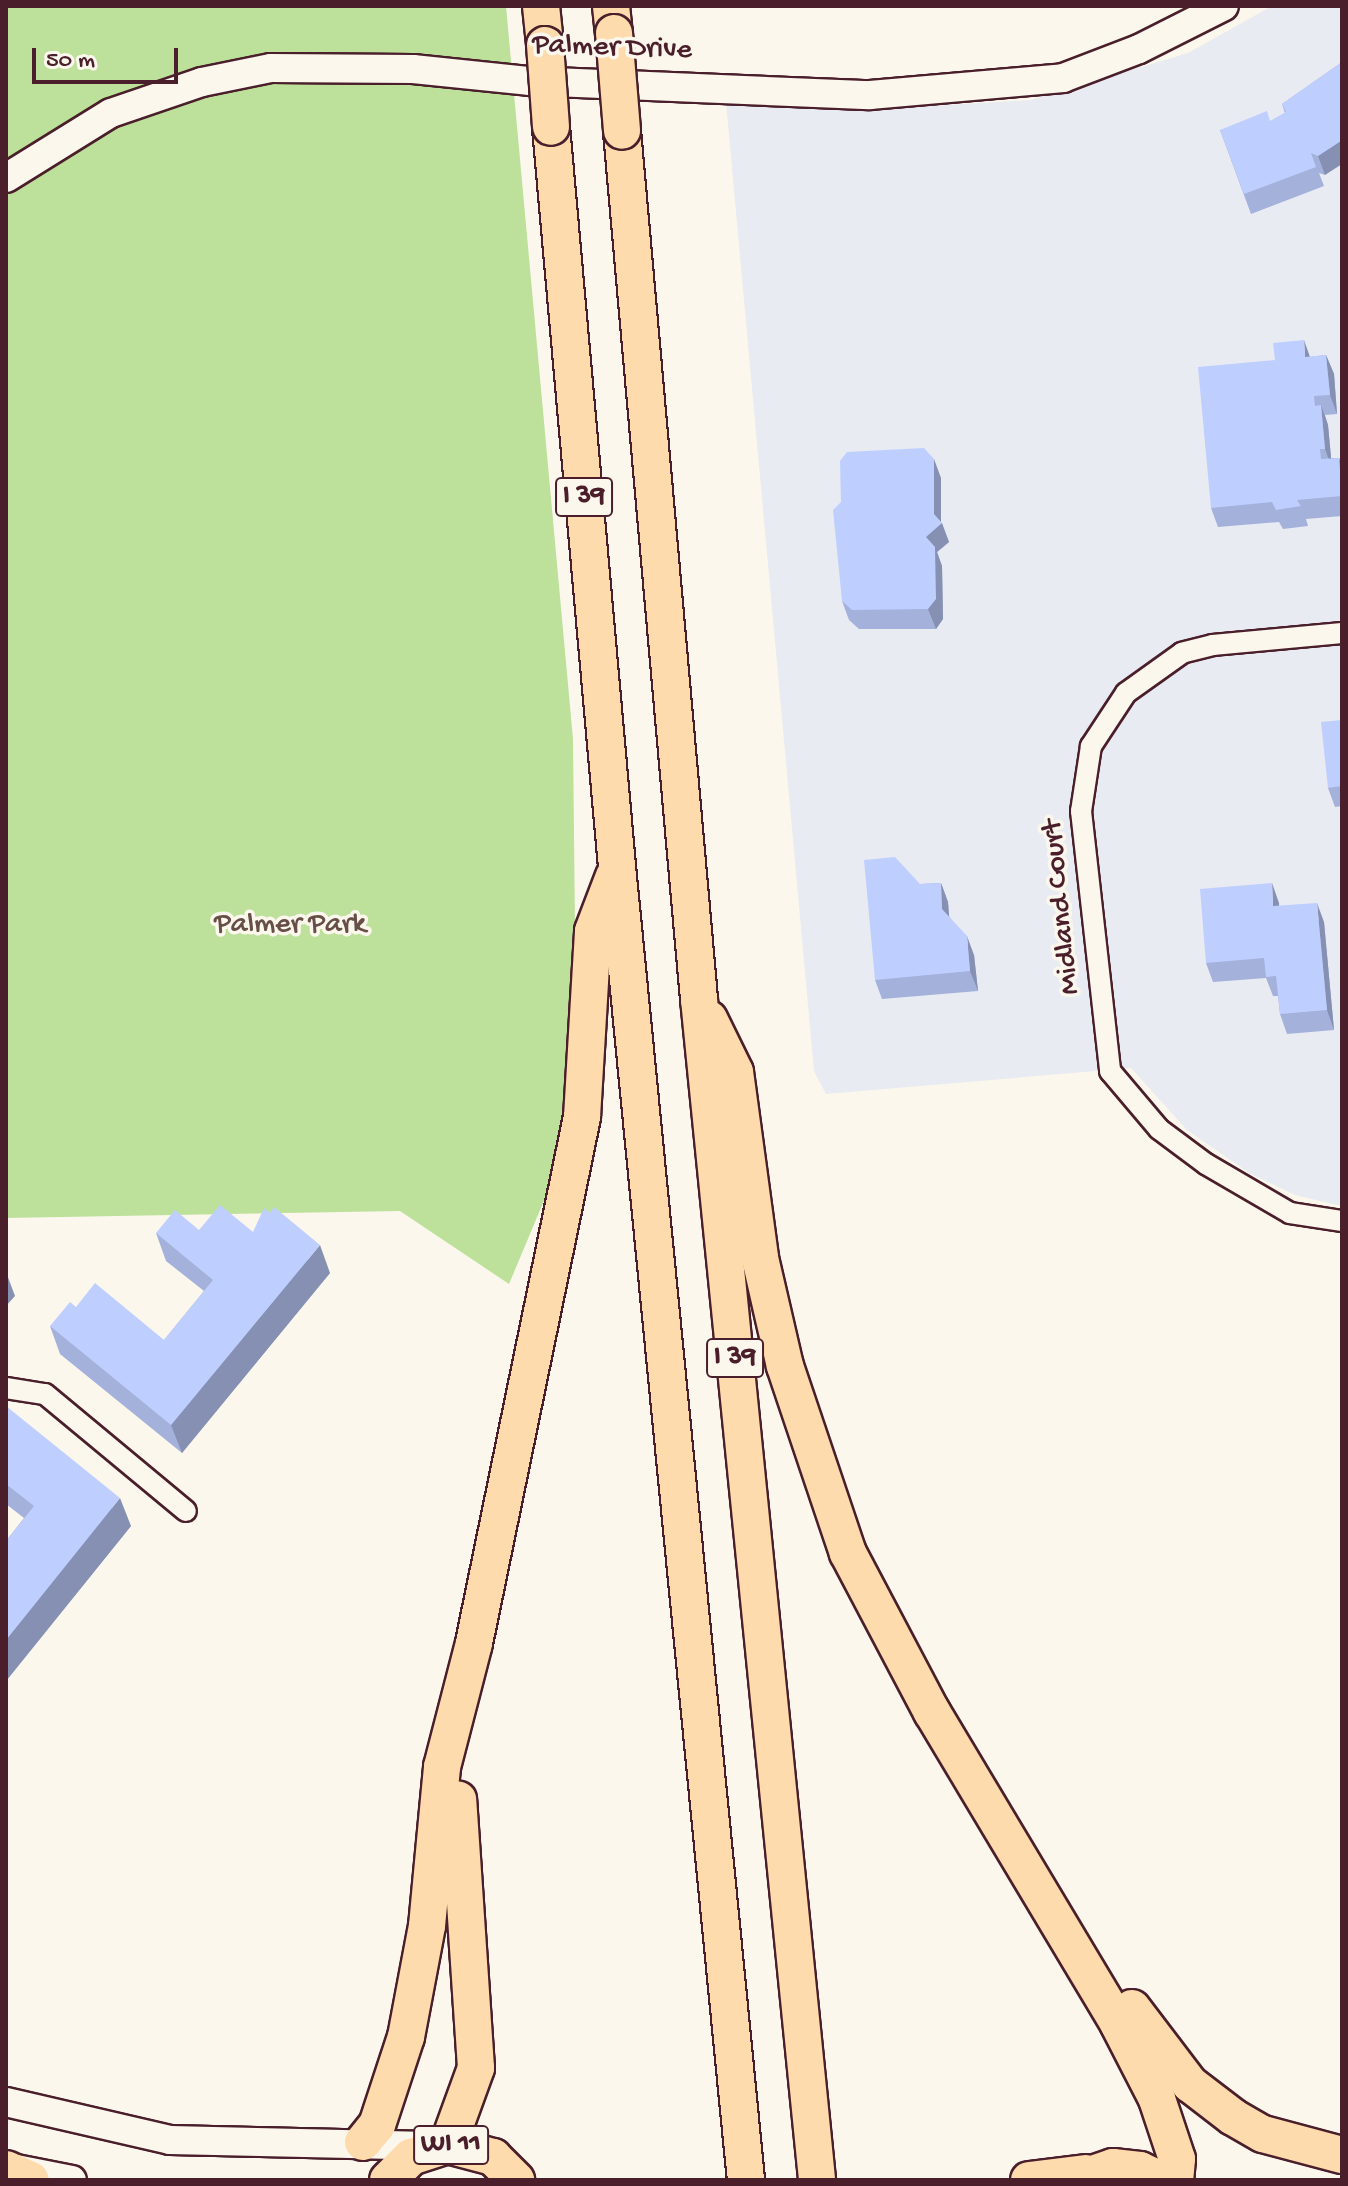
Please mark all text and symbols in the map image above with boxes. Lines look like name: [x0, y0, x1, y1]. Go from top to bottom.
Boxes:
street label: Palmer Drive: [532, 28, 692, 70]
scale bar: [36, 32, 182, 82]
text: 50 m: [46, 47, 95, 76]
road number: I 39: [554, 473, 614, 521]
street label: Midland Court: [1036, 818, 1090, 996]
park label: Palmer Park: [214, 908, 366, 944]
road number: I 39: [705, 1334, 765, 1382]
road number: WI 11: [413, 2121, 489, 2169]

